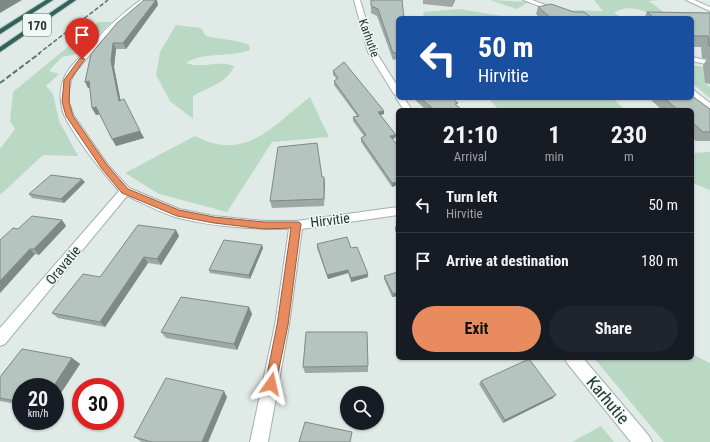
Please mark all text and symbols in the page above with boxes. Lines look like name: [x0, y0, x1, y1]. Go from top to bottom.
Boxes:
road number: 170: [23, 14, 51, 36]
street label: Karhutie: [356, 17, 382, 59]
pin: [65, 18, 99, 59]
icon: arrive: [71, 24, 93, 46]
text: 50 m: [478, 31, 534, 64]
icon: left: [412, 32, 464, 84]
text: Hirvitie: [478, 65, 529, 86]
text: 21:10: [443, 121, 498, 149]
text: 1: [548, 121, 560, 149]
text: 230: [611, 121, 647, 149]
text: Arrival: [454, 149, 487, 164]
text: min: [545, 149, 564, 164]
text: m: [624, 149, 634, 164]
text: Turn left: [446, 188, 497, 206]
icon: left: [412, 194, 434, 216]
text: 50 m: [648, 196, 678, 214]
text: Hirvitie: [446, 206, 483, 221]
street label: Hirvitie: [309, 210, 351, 230]
street label: Oravatie: [42, 242, 84, 288]
icon: arrive: [412, 250, 434, 272]
text: Arrive at destination: [446, 252, 569, 270]
text: 180 m: [641, 252, 678, 270]
button: Exit: [412, 306, 541, 352]
button: Share: [549, 306, 678, 352]
position arrow: [250, 363, 292, 405]
street label: Karhutie: [582, 372, 634, 428]
speed limit sign: 30: [72, 378, 124, 430]
map controls: [340, 386, 384, 430]
button: search: [340, 386, 384, 430]
text: 20: [28, 387, 48, 411]
text: km/h: [28, 408, 48, 419]

